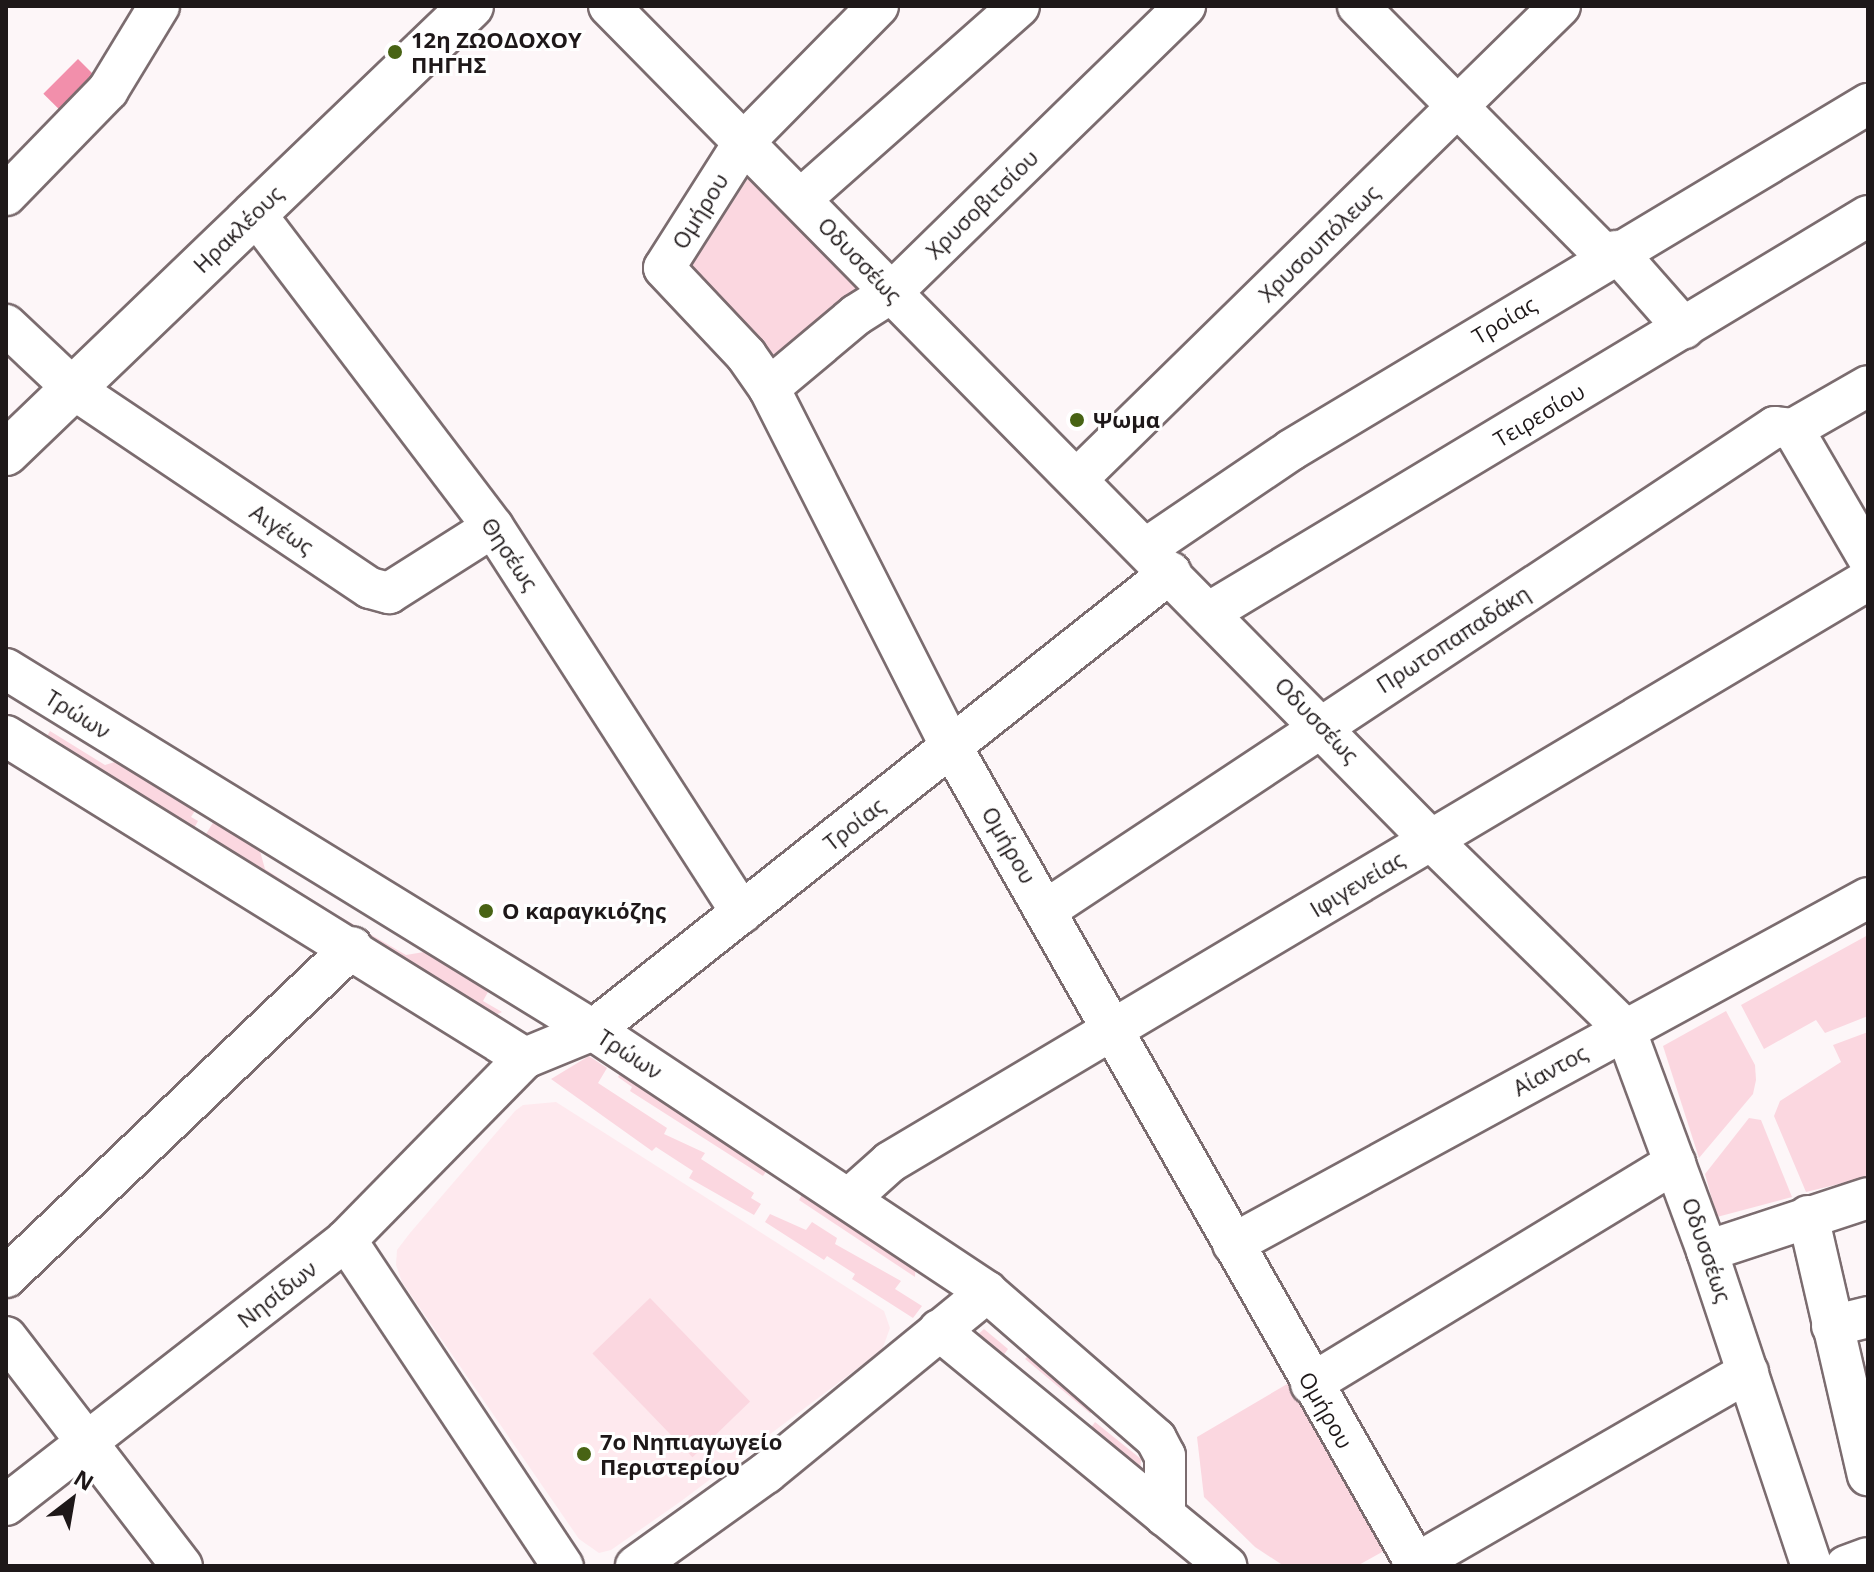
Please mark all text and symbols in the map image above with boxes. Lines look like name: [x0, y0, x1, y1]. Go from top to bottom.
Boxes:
place label: 12η ΖΩΟΔΟΧΟΥ ΠΗΓΗΣ: [411, 26, 582, 78]
marker: 12η ΖΩΟΔΟΧΟΥ ΠΗΓΗΣ: [386, 43, 404, 61]
street label: Χρυσοβιτσίου: [921, 144, 1043, 264]
street label: Ομήρου: [667, 168, 733, 254]
street label: Χρυσουπόλεως: [1253, 179, 1385, 307]
street label: Ηρακλέους: [188, 180, 288, 278]
street label: Οδυσσέως: [813, 212, 907, 308]
street label: Τροίας: [1467, 291, 1541, 349]
street label: Τειρεσίου: [1489, 378, 1589, 452]
place label: Ψωμα: [1093, 407, 1160, 433]
marker: Ψωμα: [1068, 411, 1086, 429]
street label: Αιγέως: [245, 498, 319, 560]
street label: Θησέως: [476, 513, 544, 595]
street label: Πρωτοπαπαδάκη: [1372, 580, 1534, 698]
street label: Οδυσσέως: [1270, 672, 1364, 768]
street label: Τρώων: [41, 684, 115, 744]
street label: Τροίας: [818, 792, 890, 856]
street label: Ομήρου: [977, 802, 1041, 888]
street label: Ιφιγενείας: [1305, 846, 1409, 922]
place label: Ο καραγκιόζης: [502, 898, 666, 924]
marker: Ο καραγκιόζης: [477, 902, 495, 920]
street label: Τρώων: [593, 1024, 667, 1084]
street label: Αίαντος: [1508, 1039, 1592, 1101]
street label: Οδυσσέως: [1677, 1194, 1737, 1306]
street label: Νησίδων: [232, 1255, 322, 1333]
street label: Ομήρου: [1294, 1367, 1358, 1453]
place label: 7ο Νηπιαγωγείο Περιστερίου: [600, 1428, 782, 1480]
marker: 7ο Νηπιαγωγείο Περιστερίου: [575, 1445, 593, 1463]
north arrow: [32, 1460, 112, 1540]
text: N: [69, 1462, 100, 1497]

